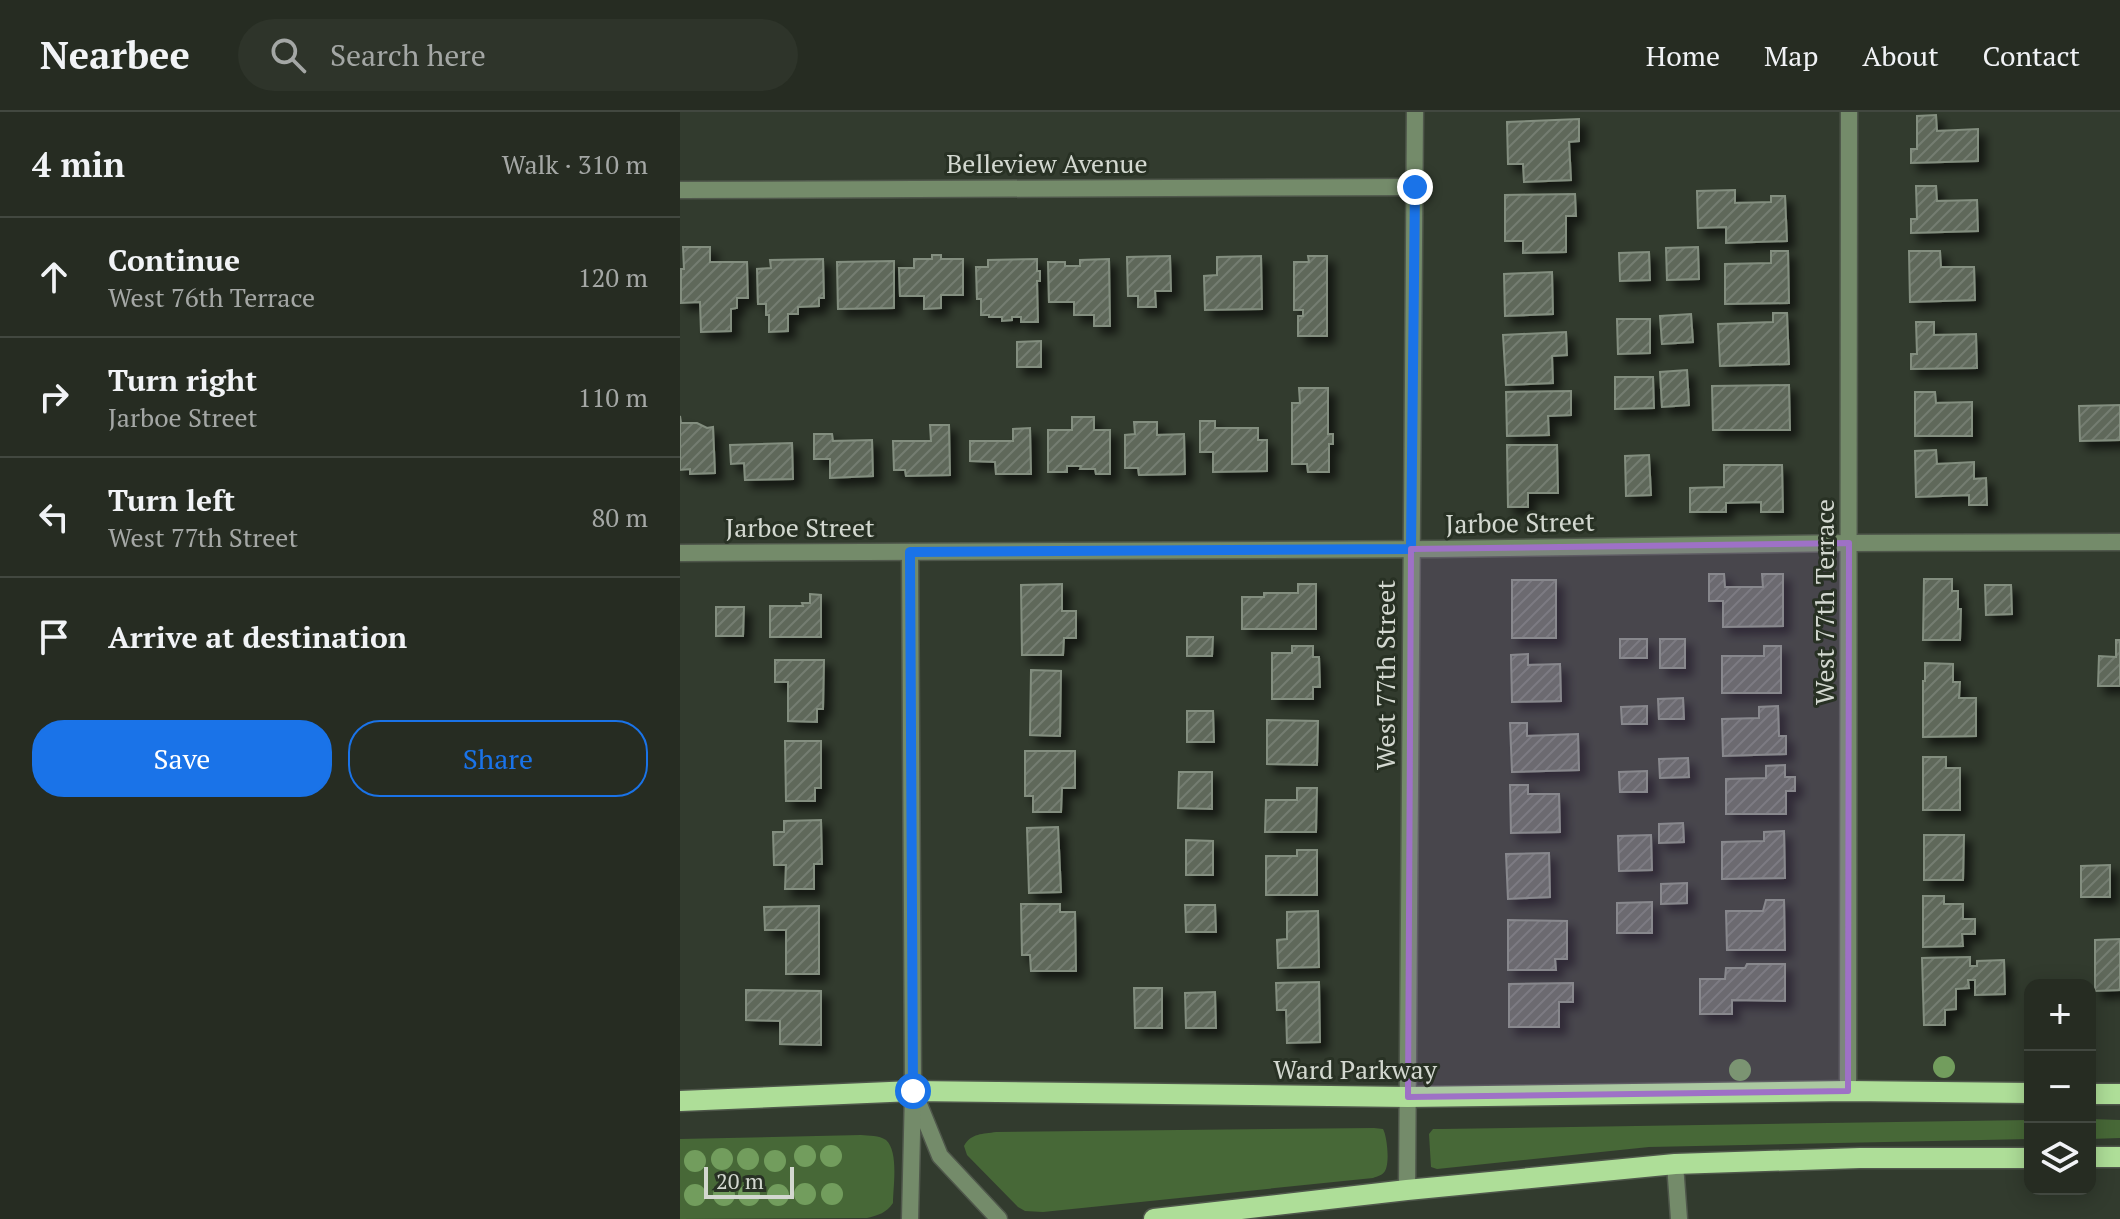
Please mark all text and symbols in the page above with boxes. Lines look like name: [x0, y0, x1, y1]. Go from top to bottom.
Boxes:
search box: [238, 19, 798, 91]
text: Nearbee: [40, 30, 190, 80]
icon: search: [266, 33, 310, 77]
text: Search here: [330, 35, 486, 75]
text: Home: [1646, 37, 1720, 74]
text: Map: [1764, 37, 1818, 74]
text: About: [1862, 37, 1939, 74]
text: Contact: [1983, 37, 2080, 74]
text: 4 min: [32, 142, 125, 187]
street label: Belleview Avenue: [946, 146, 1148, 180]
text: Walk · 310 m: [502, 147, 648, 181]
route end: [1397, 169, 1433, 205]
text: Continue: [108, 240, 240, 280]
icon: ahead: [32, 255, 76, 299]
text: 120 m: [578, 260, 648, 294]
text: West 76th Terrace: [108, 280, 315, 314]
text: Turn right: [108, 360, 257, 400]
icon: right: [32, 375, 76, 419]
text: 110 m: [578, 380, 648, 414]
text: Jarboe Street: [108, 400, 257, 434]
text: Turn left: [108, 480, 235, 520]
icon: left: [32, 495, 76, 539]
street label: West 77th Terrace: [1807, 499, 1841, 705]
text: 80 m: [592, 500, 648, 534]
street label: Jarboe Street: [1445, 504, 1595, 540]
street label: Jarboe Street: [725, 510, 875, 544]
text: West 77th Street: [108, 520, 298, 554]
street label: West 77th Street: [1368, 580, 1402, 770]
icon: arrive: [32, 615, 76, 659]
text: Arrive at destination: [108, 617, 407, 657]
button: Save: [32, 720, 332, 797]
button: Share: [348, 720, 648, 797]
map controls: [2024, 979, 2096, 1195]
button: +: [2024, 979, 2096, 1051]
button: −: [2024, 1051, 2096, 1123]
street label: Ward Parkway: [1273, 1052, 1438, 1086]
route start: [895, 1073, 931, 1109]
button: layers: [2024, 1123, 2096, 1195]
scale bar: [704, 1163, 794, 1199]
text: 20 m: [716, 1166, 764, 1195]

